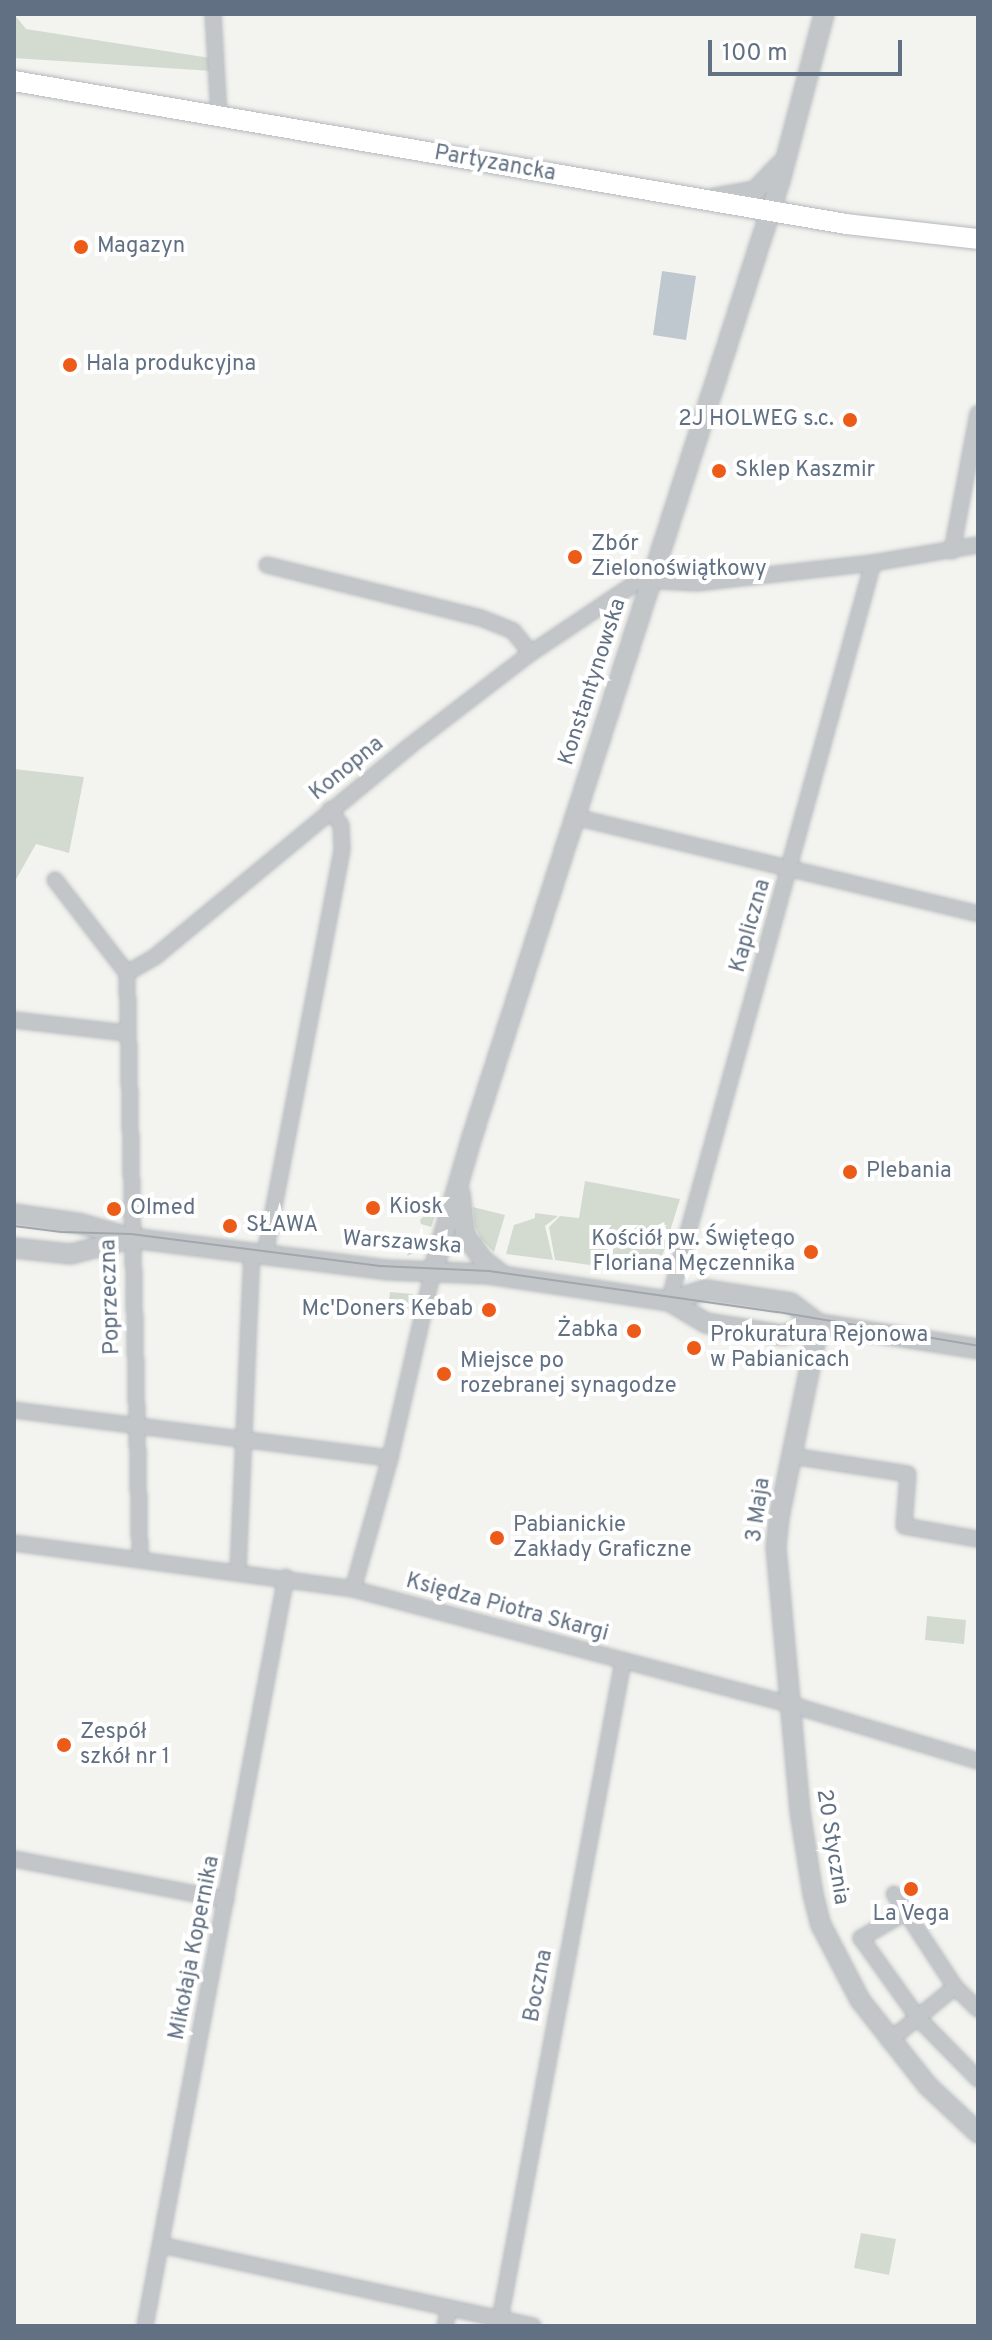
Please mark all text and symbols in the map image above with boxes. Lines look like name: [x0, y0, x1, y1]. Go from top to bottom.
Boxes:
scale bar: [712, 24, 906, 74]
text: 100 m: [722, 39, 788, 69]
street label: Partyzancka: [432, 140, 558, 188]
place label: Magazyn: [97, 234, 185, 260]
marker: Magazyn: [72, 238, 90, 256]
place label: Hala produkcyjna: [86, 352, 256, 378]
marker: Hala produkcyjna: [61, 356, 79, 374]
place label: 2J HOLWEG s.c.: [678, 407, 834, 433]
marker: 2J HOLWEG s.c.: [841, 411, 859, 429]
place label: Sklep Kaszmir: [735, 458, 875, 484]
marker: Sklep Kaszmir: [710, 462, 728, 480]
place label: Zbór Zielonoświątkowy: [591, 531, 767, 582]
marker: Zbór Zielonoświątkowy: [566, 548, 584, 566]
street label: Konstantynowska: [554, 595, 632, 769]
street label: Konopna: [305, 731, 389, 807]
street label: Kapliczna: [725, 876, 777, 976]
place label: Plebania: [866, 1159, 952, 1185]
marker: Plebania: [841, 1163, 859, 1181]
place label: Kiosk: [389, 1195, 443, 1221]
place label: Olmed: [130, 1196, 195, 1222]
marker: Kiosk: [364, 1199, 382, 1217]
marker: Olmed: [105, 1200, 123, 1218]
place label: SŁAWA: [246, 1213, 318, 1239]
marker: SŁAWA: [221, 1217, 239, 1235]
street label: Warszawska: [342, 1226, 462, 1260]
place label: Kościół pw. Świętego Floriana Męczennika: [591, 1226, 795, 1278]
street label: Poprzeczna: [96, 1239, 126, 1355]
marker: Kościół pw. Świętego Floriana Męczennika: [802, 1243, 820, 1261]
place label: Mc'Doners Kebab: [302, 1297, 473, 1323]
marker: Mc'Doners Kebab: [480, 1301, 498, 1319]
place label: Żabka: [557, 1318, 618, 1344]
marker: Żabka: [625, 1322, 643, 1340]
place label: Prokuratura Rejonowa w Pabianicach: [710, 1322, 928, 1374]
marker: Prokuratura Rejonowa w Pabianicach: [685, 1339, 703, 1357]
place label: Miejsce po rozebranej synagodze: [460, 1348, 677, 1400]
marker: Miejsce po rozebranej synagodze: [435, 1365, 453, 1383]
street label: 3 Maja: [741, 1476, 777, 1544]
place label: Pabianickie Zakłady Graficzne: [513, 1512, 692, 1564]
marker: Pabianickie Zakłady Graficzne: [488, 1529, 506, 1547]
street label: Księdza Piotra Skargi: [403, 1568, 611, 1648]
place label: Zespół szkół nr 1: [80, 1719, 170, 1770]
marker: Zespół szkół nr 1: [55, 1736, 73, 1754]
street label: 20 Stycznia: [810, 1787, 854, 1907]
street label: Mikołaja Kopernika: [164, 1854, 226, 2042]
marker: La Vega: [902, 1880, 920, 1898]
place label: La Vega: [872, 1902, 950, 1928]
street label: Boczna: [519, 1948, 559, 2024]

